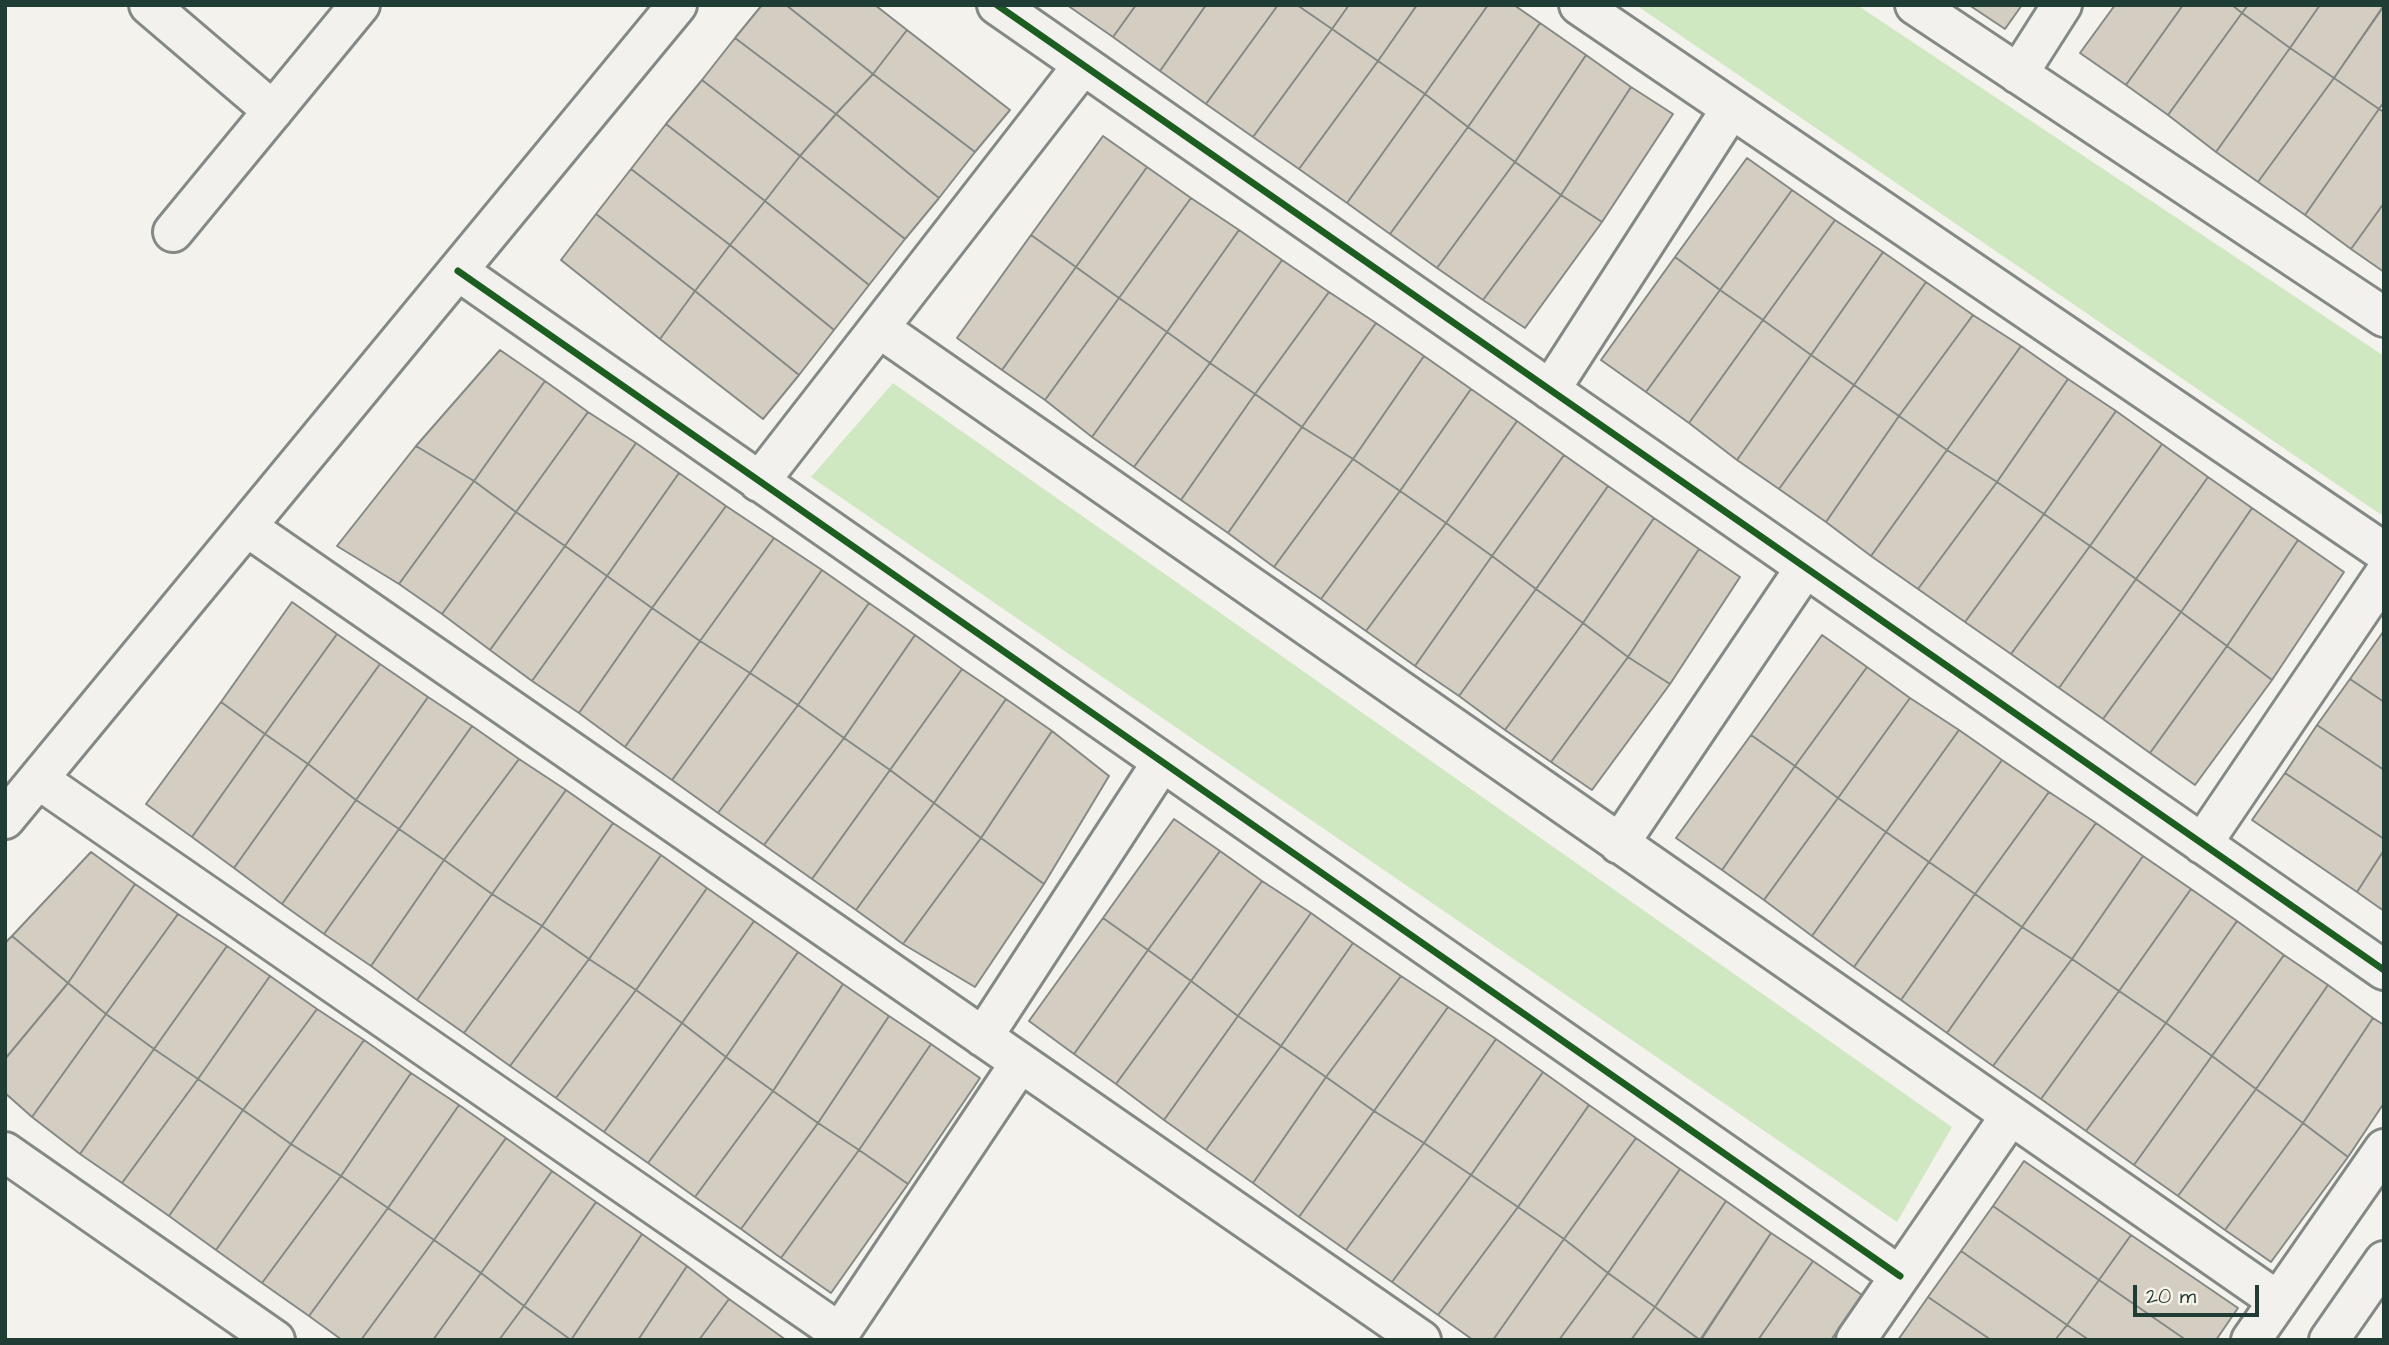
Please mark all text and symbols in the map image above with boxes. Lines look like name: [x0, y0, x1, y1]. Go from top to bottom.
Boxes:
scale bar: [2137, 1272, 2263, 1316]
text: 20 m: [2146, 1282, 2196, 1311]

